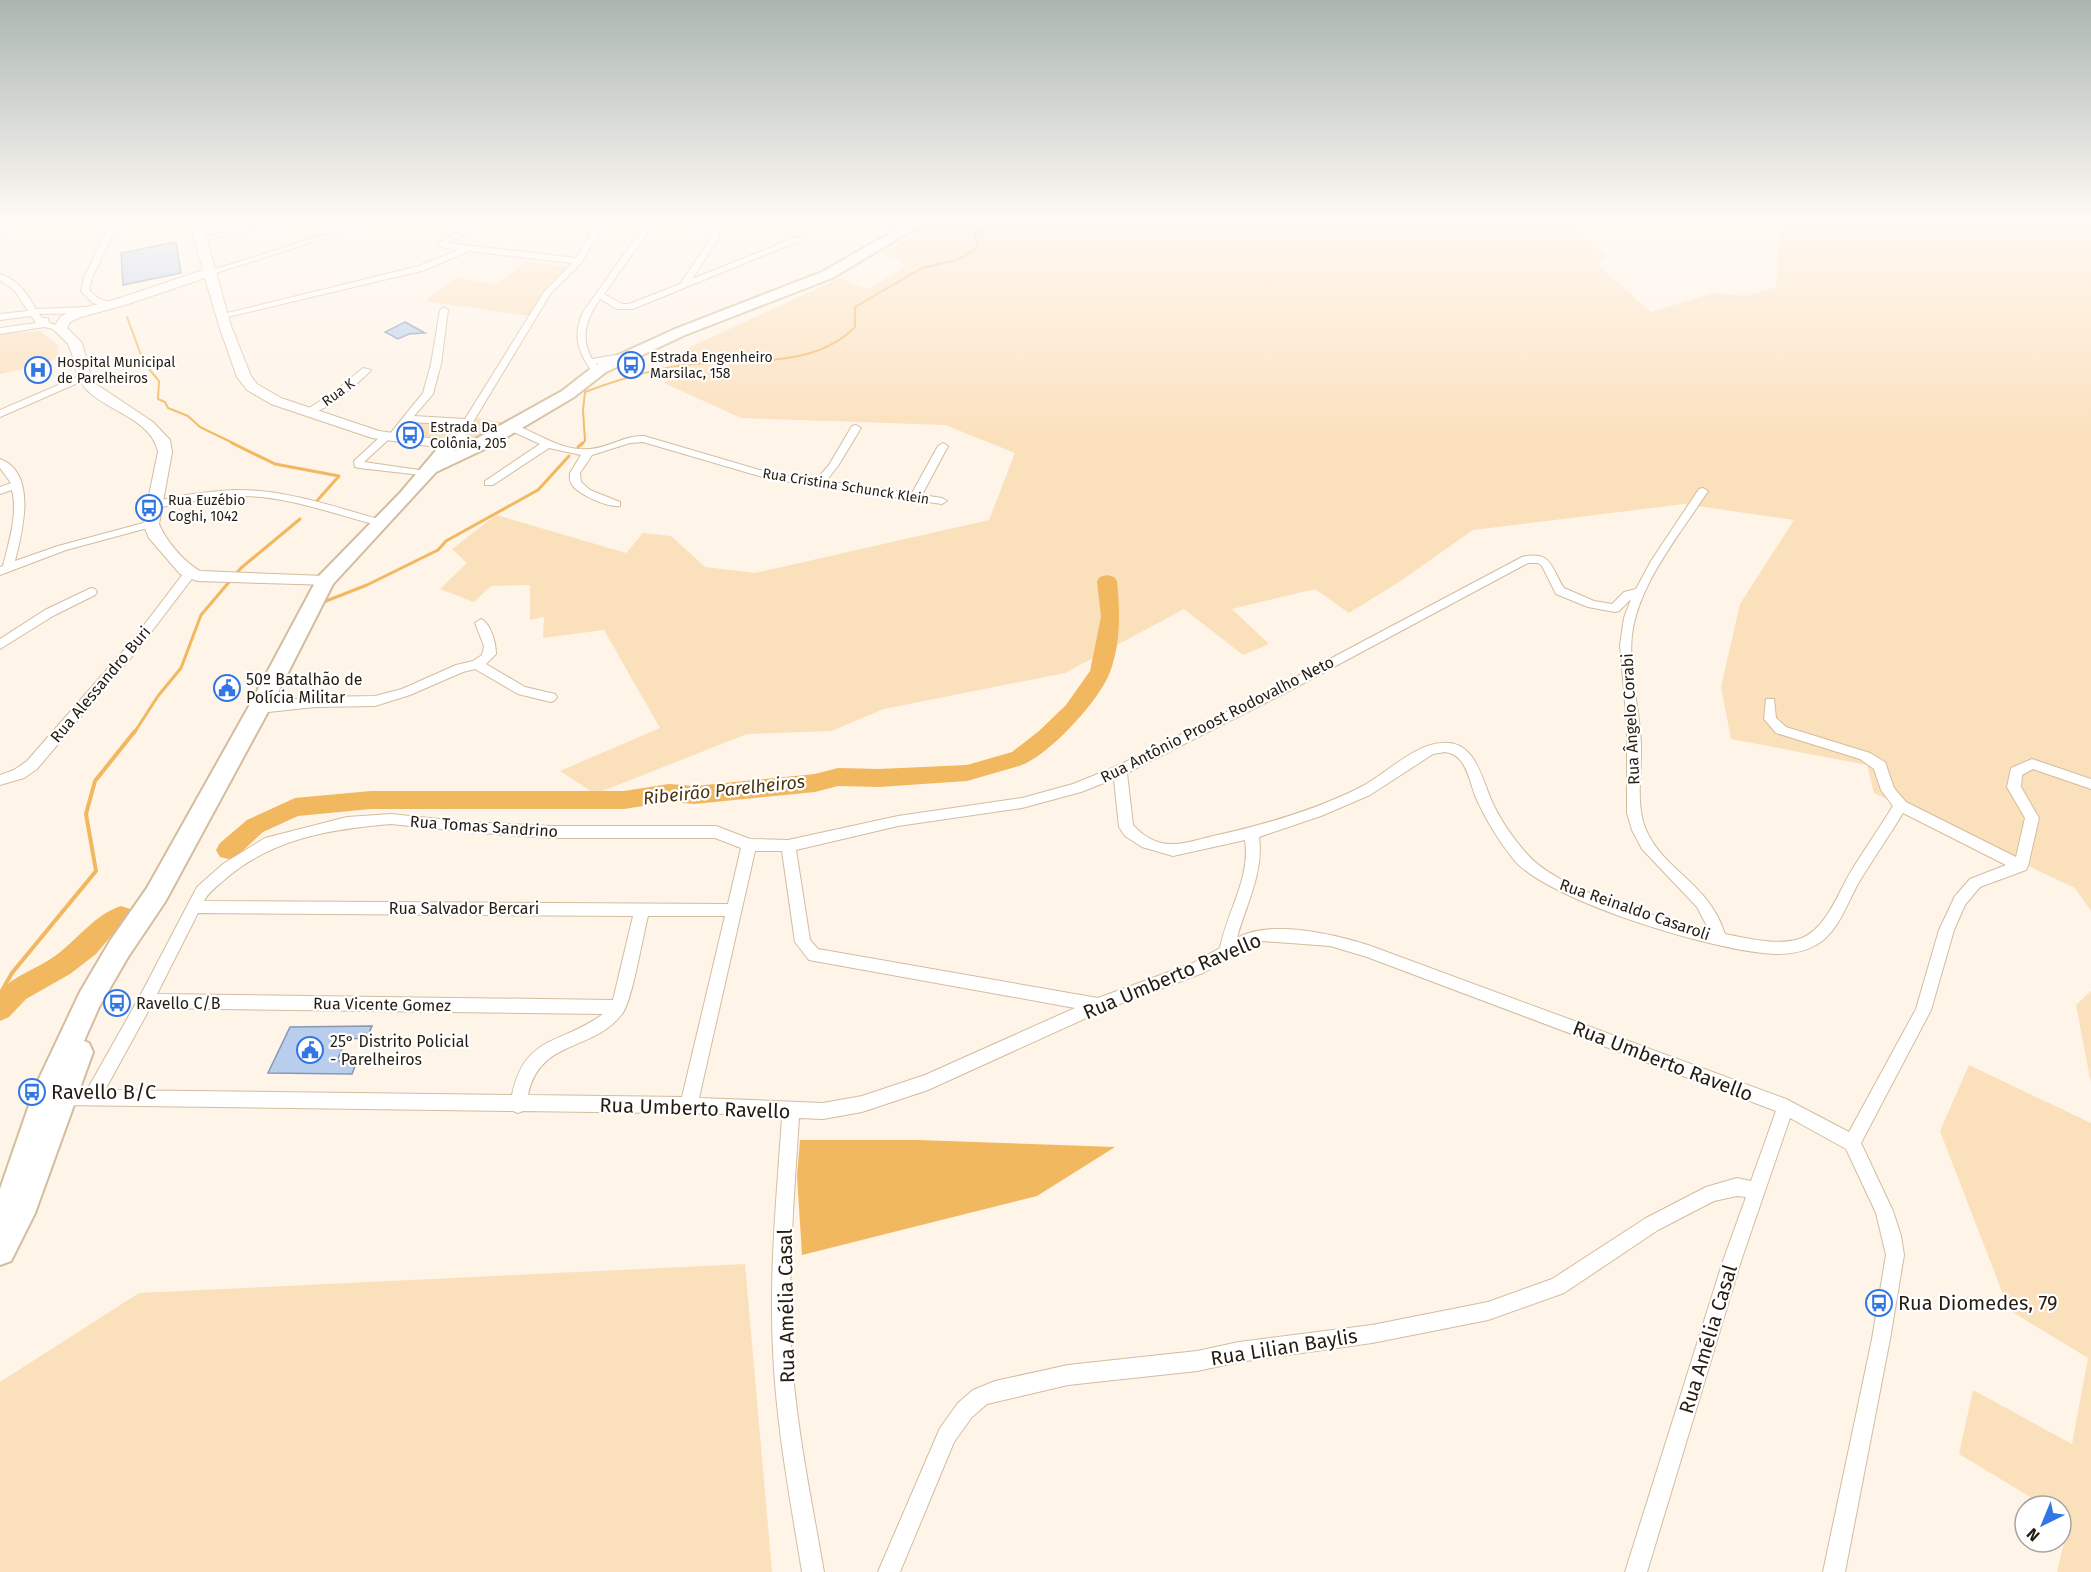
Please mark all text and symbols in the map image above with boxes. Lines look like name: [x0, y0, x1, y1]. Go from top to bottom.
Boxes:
place label: Estrada Engenheiro Marsilac, 158: [650, 349, 773, 382]
bus stop icon: Estrada Engenheiro Marsilac, 158: [616, 350, 646, 380]
place label: Hospital Municipal de Parelheiros: [57, 354, 175, 387]
hospital icon: Hospital Municipal de Parelheiros: [23, 355, 53, 385]
street label: Rua K: [319, 374, 359, 410]
place label: Estrada Da Colônia, 205: [430, 419, 507, 452]
bus stop icon: Estrada Da Colônia, 205: [395, 420, 425, 450]
street label: Rua Cristina Schunck Klein: [761, 465, 930, 508]
place label: Rua Euzébio Coghi, 1042: [168, 492, 245, 525]
bus stop icon: Rua Euzébio Coghi, 1042: [134, 493, 164, 523]
street label: Rua Alessandro Buri: [46, 622, 154, 746]
street label: Rua Antônio Proost Rodovalho Neto: [1097, 652, 1337, 787]
street label: Rua Ângelo Corabi: [1617, 653, 1643, 785]
place label: 50º Batalhão de Polícia Militar: [246, 670, 362, 707]
public building icon: 50º Batalhão de Polícia Militar: [212, 673, 242, 703]
water label: Ribeirão Parelheiros: [642, 771, 806, 809]
street label: Rua Tomas Sandrino: [409, 812, 559, 841]
street label: Rua Reinaldo Casaroli: [1557, 875, 1713, 944]
street label: Rua Salvador Bercari: [389, 899, 539, 918]
street label: Rua Umberto Ravello: [1079, 928, 1265, 1024]
bus stop icon: Ravello C/B: [102, 988, 132, 1018]
place label: Ravello C/B: [136, 994, 221, 1013]
street label: Rua Vicente Gomez: [313, 994, 451, 1015]
street label: Rua Umberto Ravello: [1569, 1016, 1757, 1106]
place label: 25° Distrito Policial - Parelheiros: [330, 1032, 469, 1069]
public building icon: 25° Distrito Policial - Parelheiros: [295, 1035, 325, 1065]
bus stop icon: Ravello B/C: [17, 1077, 47, 1107]
place label: Ravello B/C: [51, 1080, 156, 1104]
street label: Rua Umberto Ravello: [599, 1093, 791, 1123]
street label: Rua Amélia Casal: [773, 1228, 799, 1383]
street label: Rua Amélia Casal: [1674, 1262, 1742, 1416]
bus stop icon: Rua Diomedes, 79: [1864, 1288, 1894, 1318]
place label: Rua Diomedes, 79: [1898, 1291, 2057, 1315]
street label: Rua Lilian Baylis: [1209, 1324, 1359, 1370]
north arrow: [2013, 1494, 2073, 1554]
text: N: [2023, 1524, 2043, 1545]

